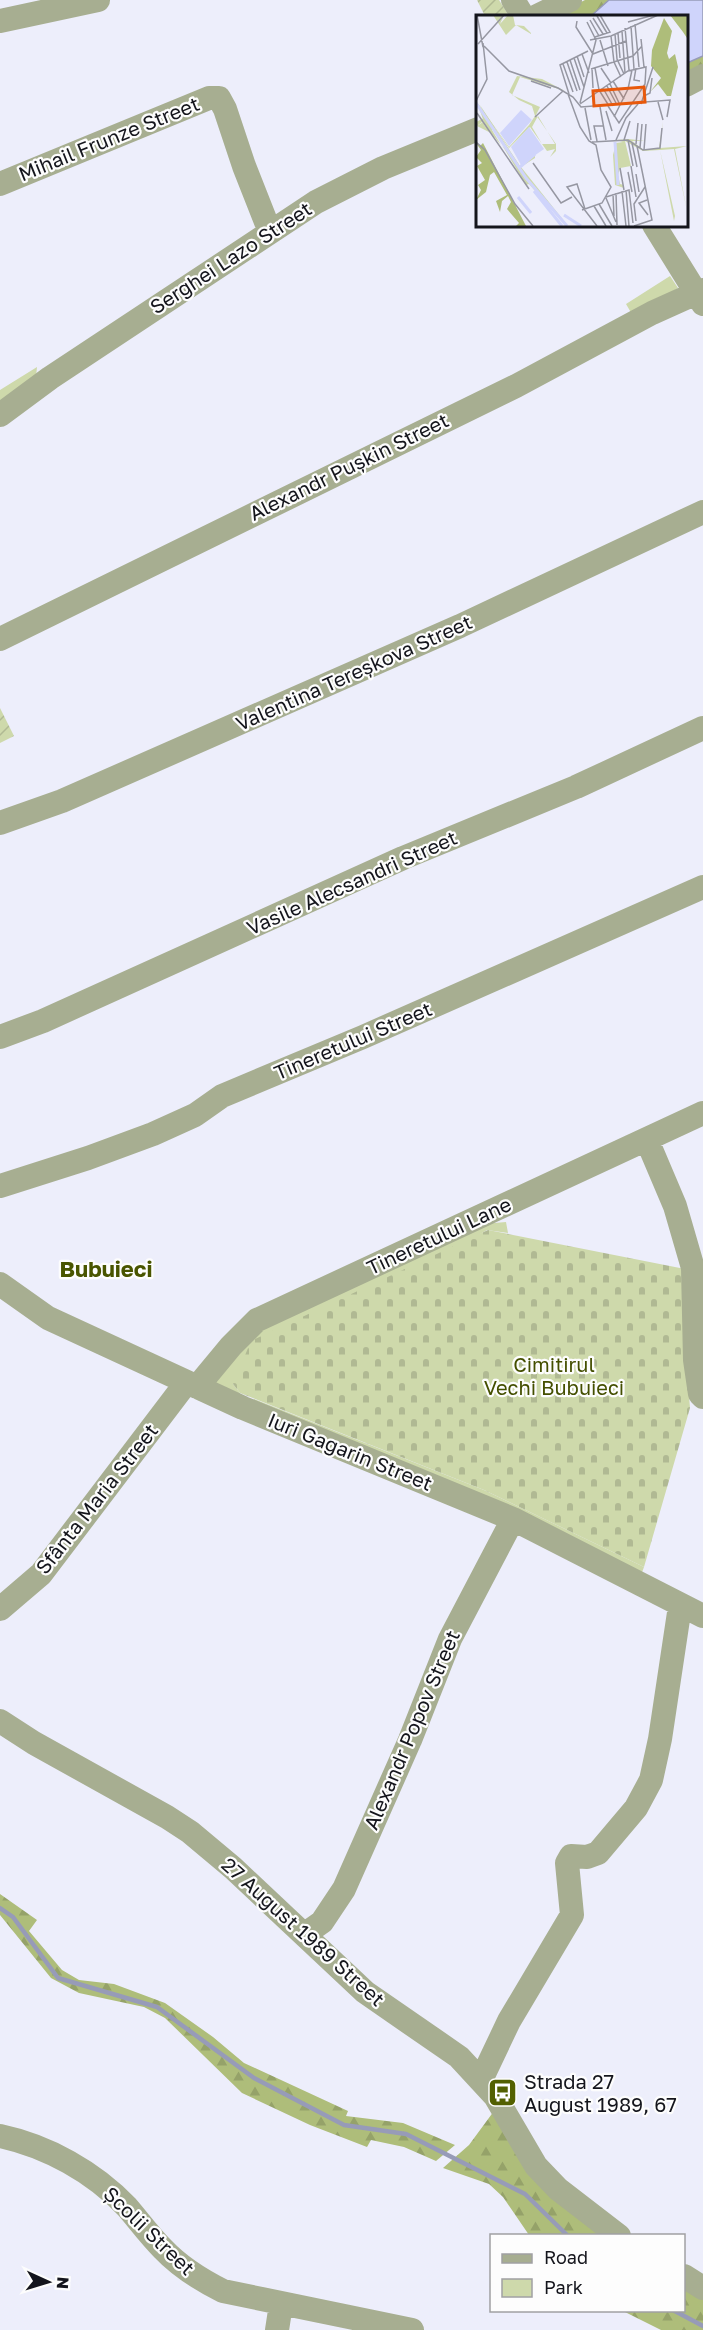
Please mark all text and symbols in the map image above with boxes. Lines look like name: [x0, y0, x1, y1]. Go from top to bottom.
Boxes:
inset map: [476, 15, 688, 226]
street label: Mihail Frunze Street: [15, 91, 203, 185]
street label: Serghei Lazo Street: [145, 196, 316, 318]
street label: Alexandr Pușkin Street: [245, 407, 453, 526]
street label: Valentina Tereșkova Street: [232, 609, 476, 736]
street label: Vasile Alecsandri Street: [243, 825, 461, 939]
street label: Tineretului Street: [270, 996, 435, 1084]
street label: Tineretului Lane: [363, 1191, 515, 1279]
district label: Bubuieci: [60, 1255, 152, 1282]
park label: Cimitirul Vechi Bubuieci: [484, 1352, 624, 1399]
street label: Iuri Gagarin Street: [265, 1407, 436, 1495]
street label: Sfânta Maria Street: [30, 1418, 162, 1578]
street label: Alexandr Popov Street: [358, 1626, 464, 1833]
street label: 27 August 1989 Street: [217, 1852, 390, 2011]
place label: Strada 27 August 1989, 67: [524, 2069, 677, 2116]
bus stop icon: Strada 27 August 1989, 67: [487, 2077, 519, 2109]
street label: Școlii Street: [99, 2181, 200, 2280]
legend: [490, 2234, 685, 2312]
text: Road: [544, 2246, 588, 2268]
north arrow: [18, 2252, 78, 2312]
text: N: [53, 2276, 73, 2290]
text: Park: [544, 2276, 583, 2298]

